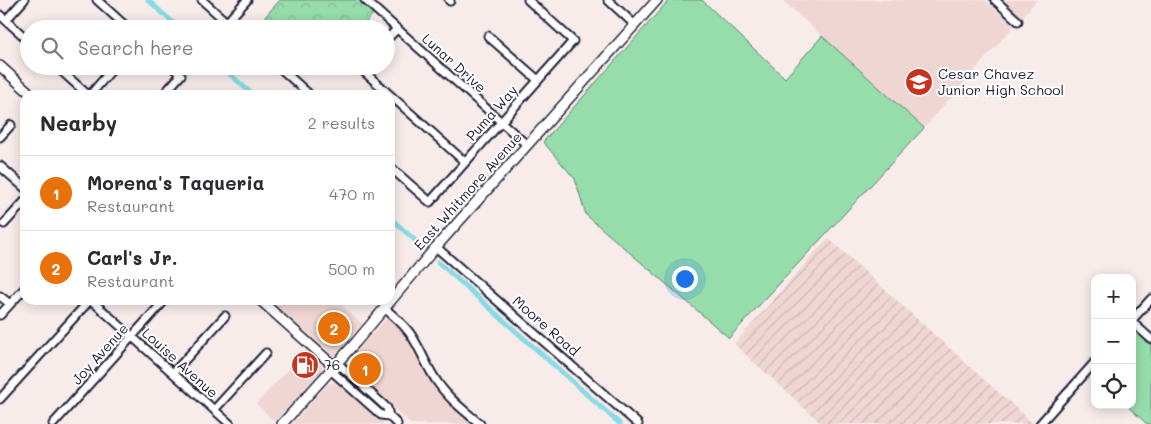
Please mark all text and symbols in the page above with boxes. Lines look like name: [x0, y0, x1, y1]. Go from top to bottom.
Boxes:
search box: [20, 20, 395, 75]
street label: Lunar Drive: [418, 29, 490, 96]
icon: search: [38, 34, 66, 62]
text: Search here: [78, 35, 194, 60]
place label: Cesar Chavez Junior High School: [938, 64, 1064, 99]
school or university icon: Cesar Chavez Junior High School: [904, 67, 934, 97]
street label: Puma Way: [462, 81, 522, 145]
text: Nearby: [40, 109, 117, 136]
text: 2 results: [308, 112, 375, 133]
street label: East Whitmore Avenue: [409, 127, 526, 254]
text: Morena's Taqueria: [87, 170, 265, 195]
text: 1: [52, 183, 60, 204]
text: 470 m: [329, 183, 375, 204]
text: Restaurant: [87, 195, 175, 216]
text: Carl's Jr.: [87, 245, 178, 270]
text: 2: [52, 258, 60, 279]
text: 500 m: [328, 258, 375, 279]
your location: [672, 266, 698, 292]
text: Restaurant: [87, 270, 175, 291]
map controls: [1091, 274, 1136, 409]
button: +: [1091, 274, 1136, 319]
street label: Moore Road: [509, 291, 584, 360]
pin: 2: [318, 309, 350, 347]
street label: Joy Avenue: [67, 319, 132, 388]
button: −: [1091, 319, 1136, 364]
street label: Louise Avenue: [138, 323, 222, 402]
fuel station icon: 76: [290, 350, 320, 380]
pin: 1: [349, 350, 381, 388]
place label: 76: [324, 355, 340, 374]
button: locate: [1091, 364, 1136, 409]

